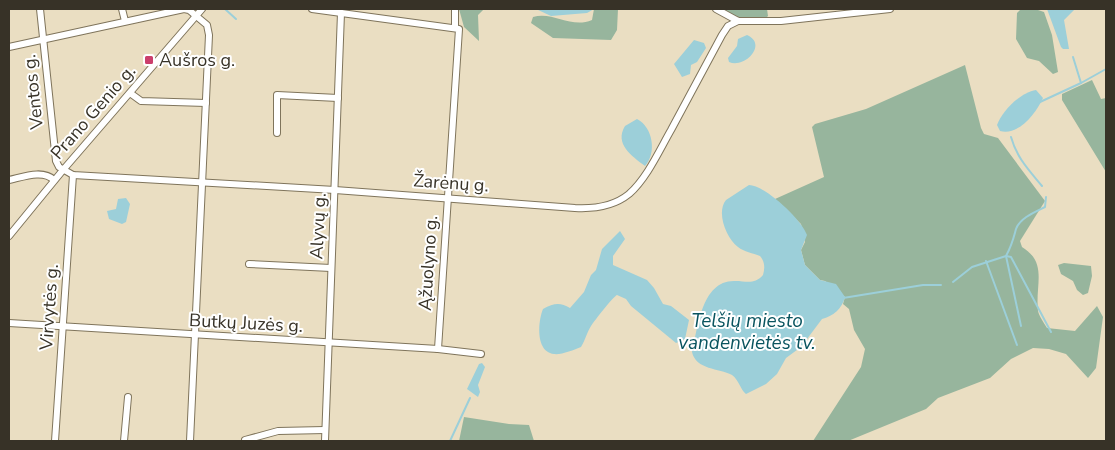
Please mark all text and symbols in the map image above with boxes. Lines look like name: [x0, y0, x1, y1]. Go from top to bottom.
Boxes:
place label: Aušros g.: [159, 48, 235, 72]
street label: Ventos g.: [17, 53, 49, 132]
marker: Aušros g.: [143, 54, 155, 66]
street label: Prano Genio g.: [45, 59, 141, 165]
street label: Žarėnų g.: [413, 168, 489, 198]
street label: Alyvų g.: [304, 192, 332, 260]
street label: Ąžuolyno g.: [413, 215, 443, 311]
street label: Virvytės g.: [34, 263, 64, 352]
street label: Butkų Juzės g.: [189, 308, 303, 338]
water label: Telšių miesto vandenvietės tv.: [678, 308, 816, 356]

